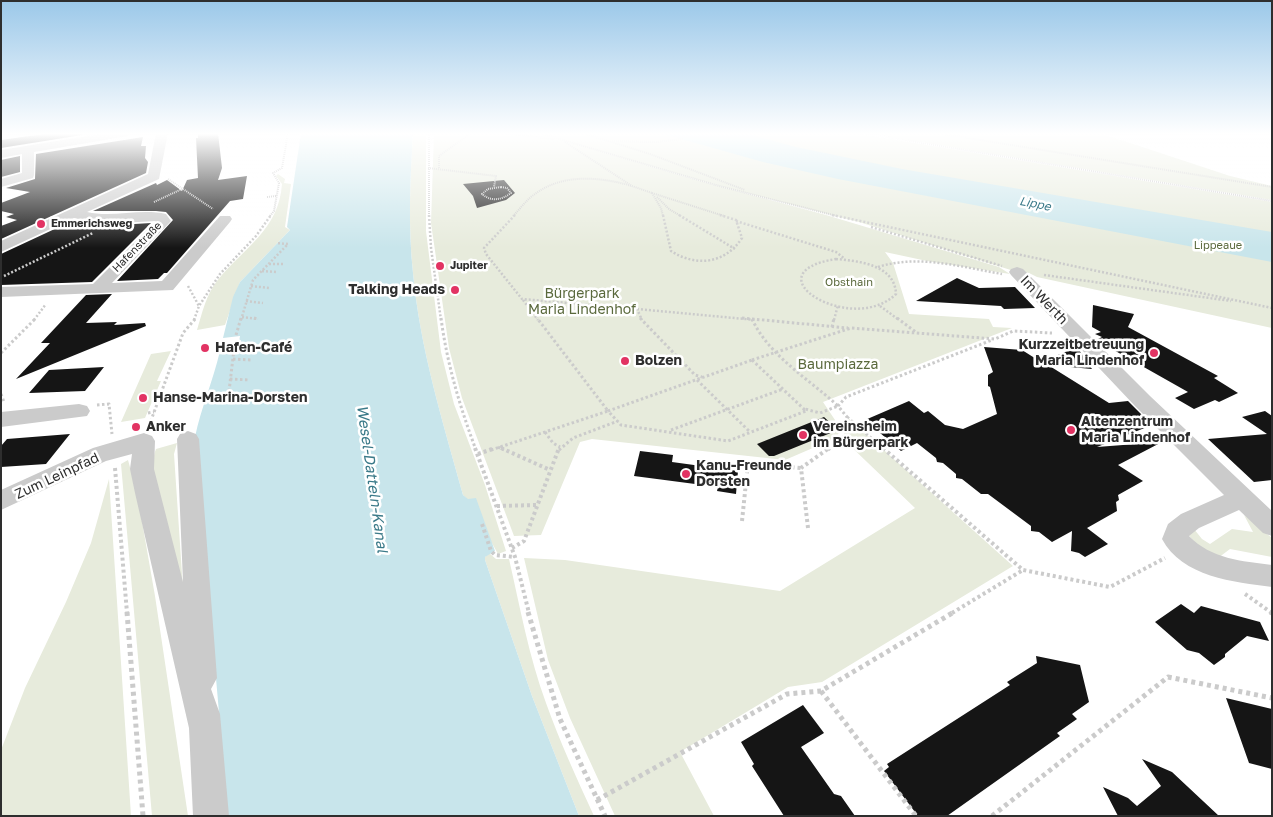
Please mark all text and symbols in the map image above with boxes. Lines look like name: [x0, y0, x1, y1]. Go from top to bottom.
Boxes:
water label: Lippe: [1018, 194, 1052, 214]
place label: Emmerichsweg: [51, 217, 132, 231]
marker: Emmerichsweg: [35, 218, 47, 230]
street label: Hafenstraße: [110, 219, 164, 275]
park label: Lippeaue: [1194, 239, 1242, 253]
place label: Jupiter: [450, 259, 488, 273]
marker: Jupiter: [434, 260, 446, 272]
street label: Im Werth: [1017, 272, 1071, 328]
park label: Obsthain: [825, 276, 873, 290]
place label: Talking Heads: [348, 282, 445, 298]
marker: Talking Heads: [449, 284, 461, 296]
park label: Bürgerpark Maria Lindenhof: [528, 286, 636, 318]
place label: Kurzzeitbetreuung Maria Lindenhof: [1018, 337, 1144, 370]
place label: Hafen-Café: [215, 340, 292, 356]
marker: Hafen-Café: [199, 342, 211, 354]
marker: Kurzzeitbetreuung Maria Lindenhof: [1148, 347, 1160, 359]
place label: Bolzen: [635, 353, 682, 369]
marker: Bolzen: [619, 355, 631, 367]
park label: Baumpiazza: [798, 357, 878, 373]
place label: Hanse-Marina-Dorsten: [153, 390, 307, 406]
marker: Hanse-Marina-Dorsten: [137, 392, 149, 404]
water label: Wesel-Datteln-Kanal: [353, 404, 391, 554]
place label: Altenzentrum Maria Lindenhof: [1081, 414, 1190, 447]
place label: Anker: [146, 419, 186, 435]
place label: Vereinsheim im Bürgerpark: [813, 419, 909, 452]
marker: Anker: [130, 421, 142, 433]
marker: Altenzentrum Maria Lindenhof: [1065, 424, 1077, 436]
marker: Vereinsheim im Bürgerpark: [797, 429, 809, 441]
street label: Zum Leinpfad: [12, 449, 102, 503]
place label: Kanu-Freunde Dorsten: [696, 458, 792, 491]
marker: Kanu-Freunde Dorsten: [680, 468, 692, 480]

